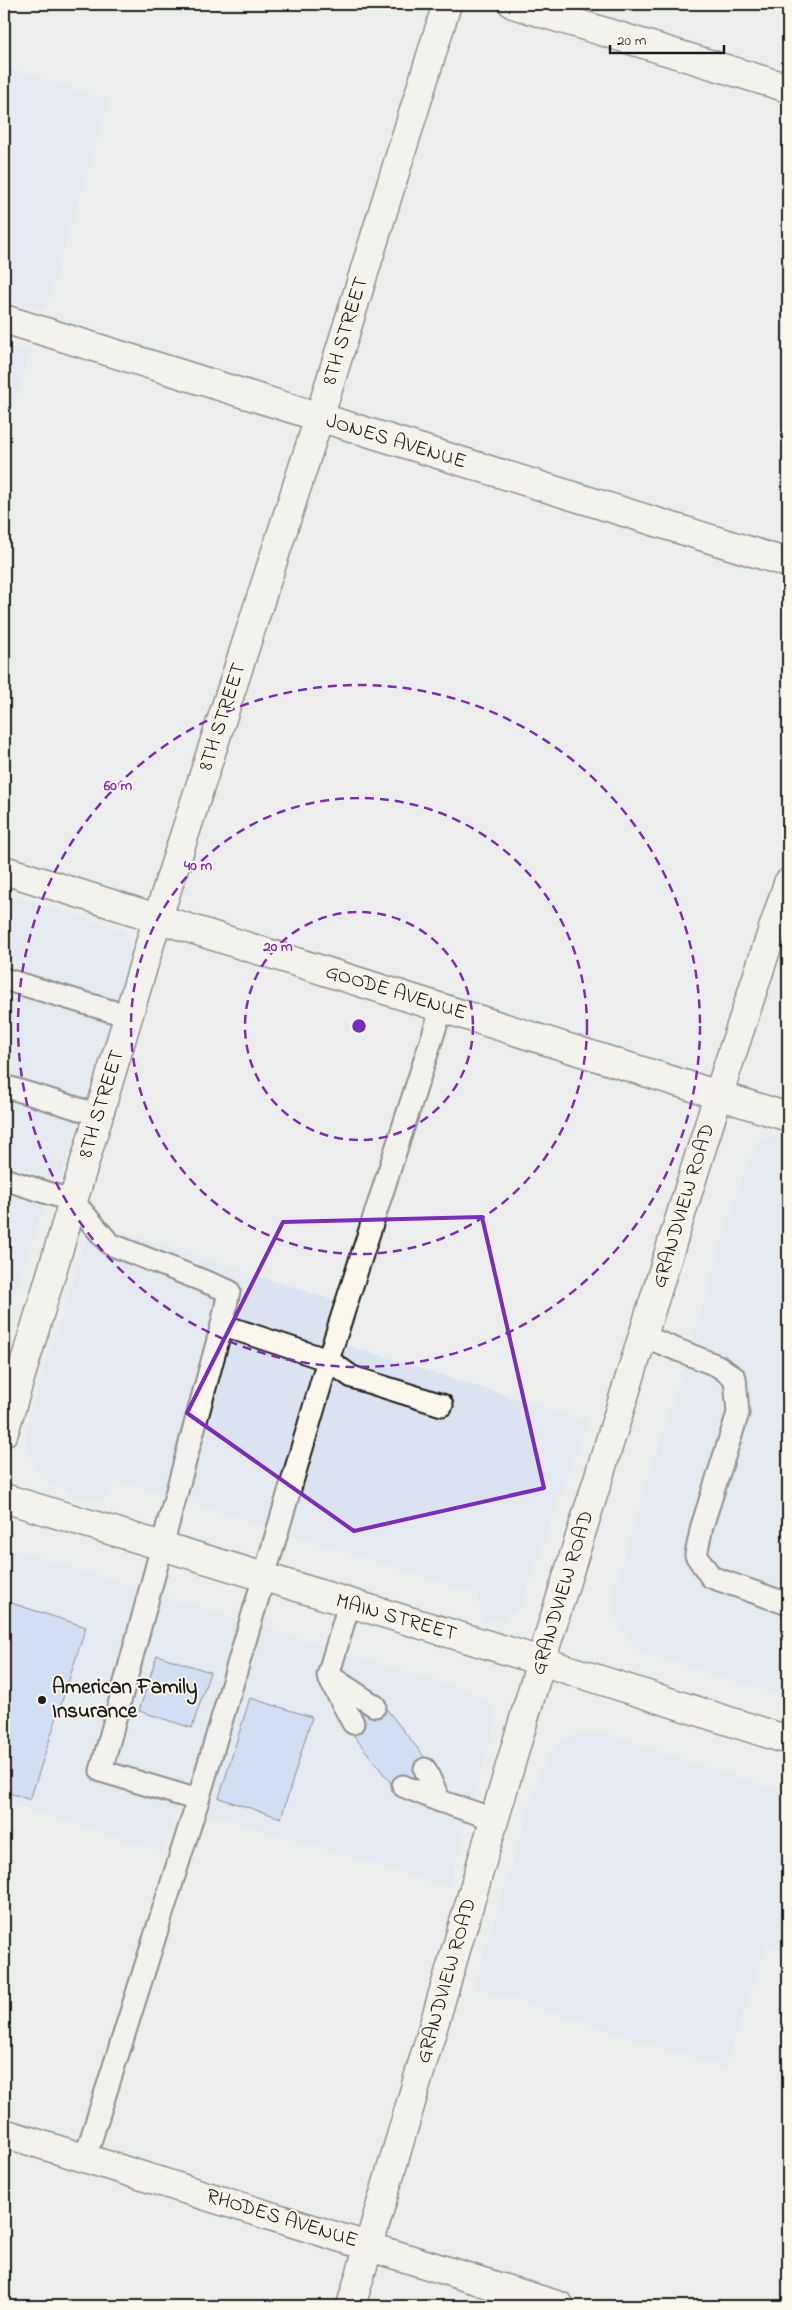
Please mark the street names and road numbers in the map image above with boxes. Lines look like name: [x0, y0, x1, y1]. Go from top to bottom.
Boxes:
street label: 8TH STREET: [315, 273, 377, 389]
street label: JONES AVENUE: [322, 406, 470, 478]
street label: 8TH STREET: [191, 659, 255, 775]
street label: GOODE AVENUE: [322, 957, 470, 1029]
street label: 8TH STREET: [71, 1046, 133, 1162]
street label: GRANDVIEW ROAD: [645, 1120, 723, 1292]
street label: GRANDVIEW ROAD: [524, 1507, 602, 1679]
street label: MAIN STREET: [332, 1586, 460, 1650]
street label: GRANDVIEW ROAD: [409, 1895, 485, 2067]
street label: RHODES AVENUE: [202, 2182, 362, 2256]

